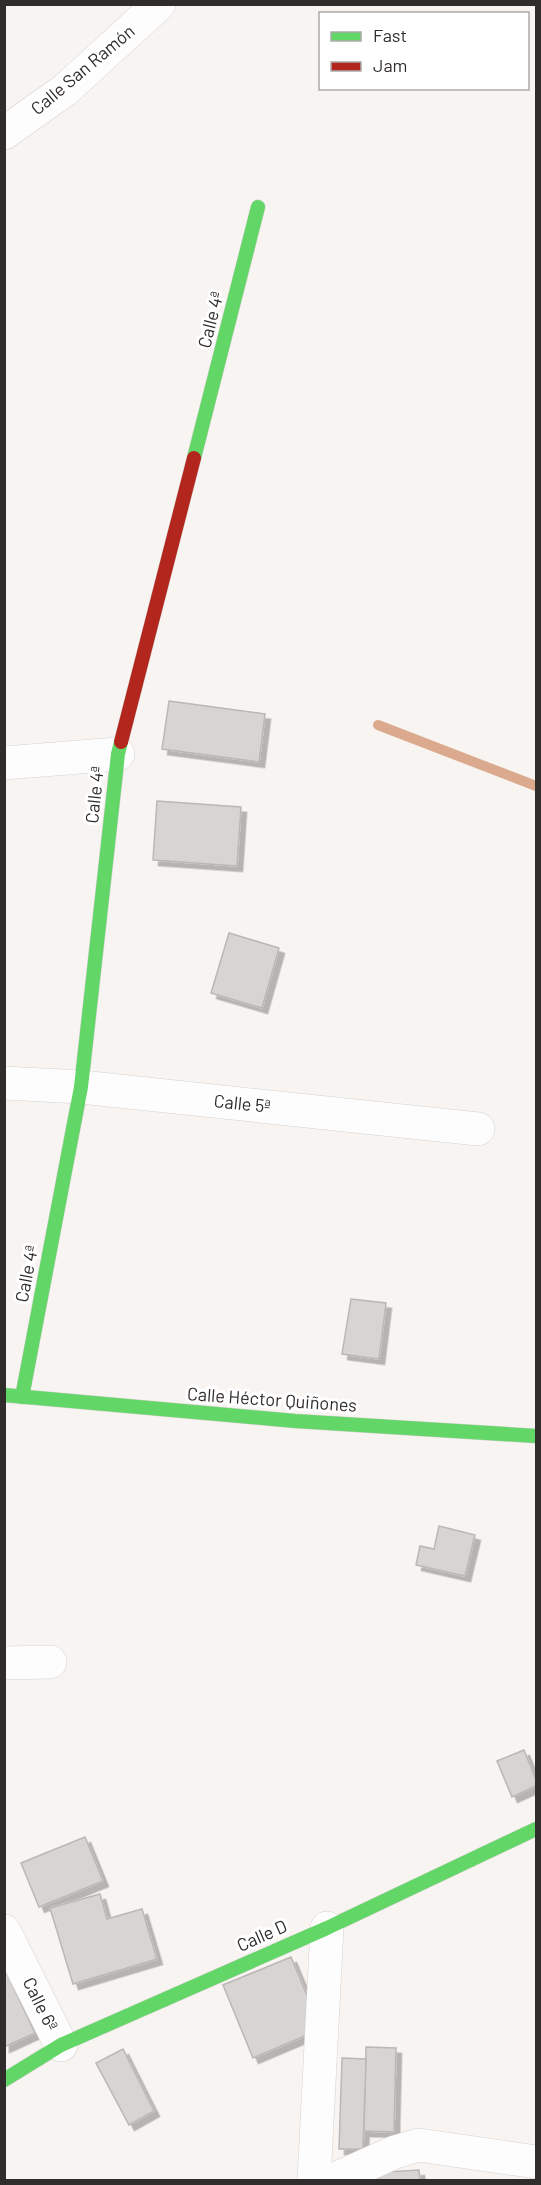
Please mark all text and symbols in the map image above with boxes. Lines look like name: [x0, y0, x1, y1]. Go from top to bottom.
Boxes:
legend: [319, 12, 529, 90]
street label: Calle San Ramón: [26, 19, 139, 119]
text: Fast: [373, 24, 407, 46]
text: Jam: [373, 54, 407, 76]
street label: Calle 4ª: [192, 289, 228, 350]
street label: Calle 4ª: [80, 765, 108, 825]
street label: Calle 5ª: [213, 1089, 272, 1117]
street label: Calle 4ª: [10, 1243, 42, 1304]
street label: Calle Héctor Quiñones: [186, 1382, 358, 1416]
street label: Calle D: [233, 1914, 290, 1956]
street label: Calle 6ª: [19, 1973, 63, 2034]

